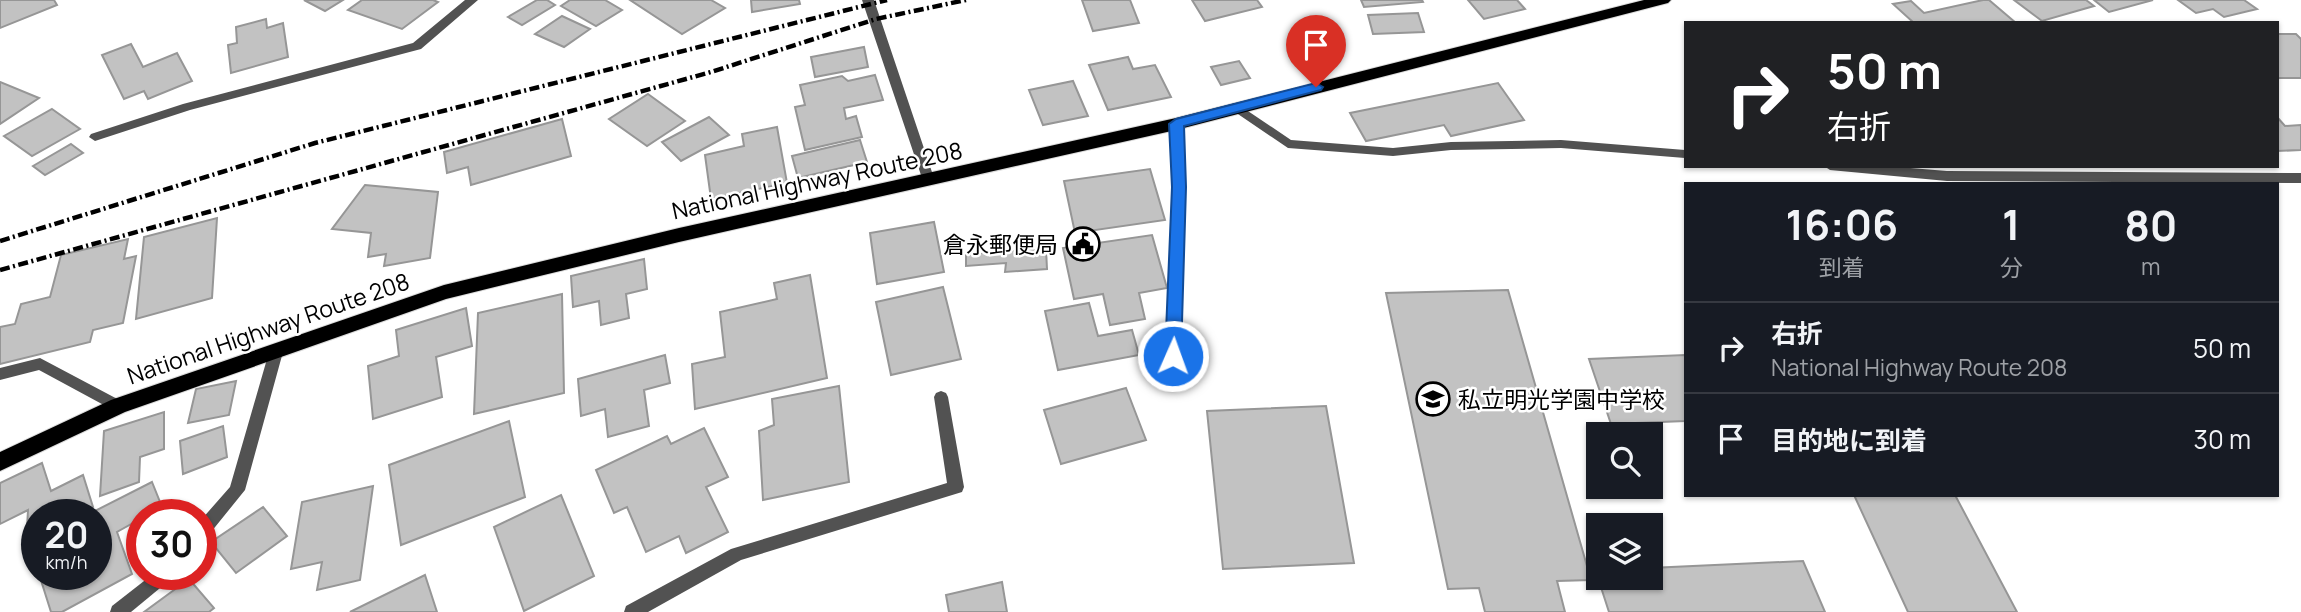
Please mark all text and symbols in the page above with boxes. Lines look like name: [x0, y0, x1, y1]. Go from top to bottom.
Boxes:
pin: [1286, 15, 1346, 87]
icon: arrive: [1297, 26, 1335, 64]
text: 50 m: [1827, 37, 1942, 104]
icon: right: [1712, 49, 1803, 140]
text: 右折: [1827, 104, 1891, 148]
street label: National Highway Route 208: [669, 134, 965, 226]
text: 16:06: [1786, 195, 1898, 253]
text: 1: [2002, 195, 2020, 253]
text: 80: [2124, 196, 2178, 254]
public building icon: 倉永郵便局: [1064, 225, 1102, 263]
place label: 倉永郵便局: [943, 228, 1058, 260]
text: m: [2141, 250, 2161, 282]
text: 到着: [1819, 251, 1865, 283]
text: 分: [2000, 251, 2023, 283]
street label: National Highway Route 208: [123, 265, 413, 391]
text: 右折: [1771, 315, 1823, 351]
position arrow: [1136, 319, 1210, 393]
icon: right: [1712, 329, 1750, 367]
text: 50 m: [2193, 330, 2251, 366]
text: National Highway Route 208: [1771, 351, 2067, 383]
school or university icon: 私立明光学園中学校: [1414, 380, 1452, 418]
place label: 私立明光学園中学校: [1458, 383, 1665, 415]
icon: arrive: [1712, 420, 1750, 458]
text: 30 m: [2194, 421, 2251, 457]
map controls: [1586, 422, 1663, 590]
button: search: [1586, 422, 1663, 499]
text: 目的地に到着: [1771, 422, 1927, 458]
speed limit sign: 30: [126, 499, 217, 590]
text: 20: [45, 511, 88, 559]
button: layers: [1586, 513, 1663, 590]
text: km/h: [46, 550, 87, 574]

